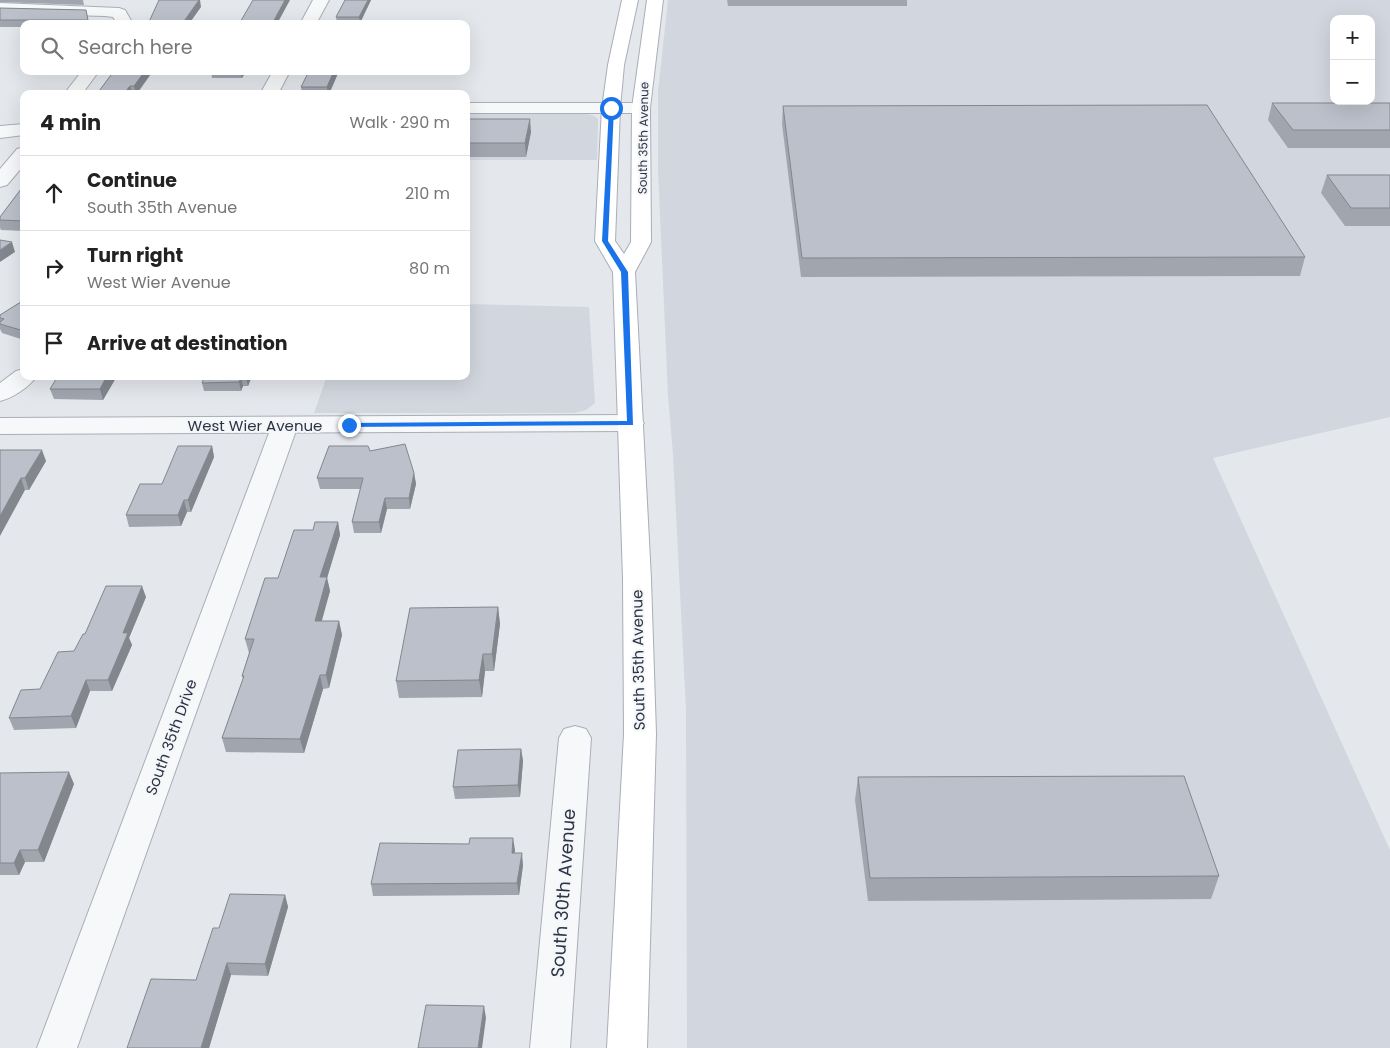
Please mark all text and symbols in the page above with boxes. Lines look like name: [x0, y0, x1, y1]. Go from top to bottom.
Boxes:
map controls: [1330, 15, 1375, 105]
button: +: [1330, 15, 1375, 60]
search box: [20, 20, 470, 75]
icon: search: [38, 34, 66, 62]
text: Search here: [78, 34, 192, 61]
button: −: [1330, 60, 1375, 105]
street label: South 35th Avenue: [634, 82, 652, 194]
route start: [600, 97, 623, 120]
text: 4 min: [40, 108, 101, 137]
text: Walk · 290 m: [349, 111, 450, 134]
text: Continue: [87, 167, 177, 194]
icon: ahead: [40, 179, 68, 207]
text: 210 m: [405, 182, 450, 205]
text: South 35th Avenue: [87, 196, 237, 219]
text: Turn right: [87, 242, 183, 269]
icon: right: [40, 254, 68, 282]
text: 80 m: [409, 257, 450, 280]
text: West Wier Avenue: [87, 271, 231, 294]
icon: arrive: [40, 329, 68, 357]
text: Arrive at destination: [87, 330, 288, 357]
route end: [338, 414, 361, 437]
street label: West Wier Avenue: [188, 415, 322, 436]
street label: South 35th Avenue: [626, 589, 650, 731]
street label: South 35th Drive: [140, 676, 202, 798]
street label: South 30th Avenue: [545, 808, 581, 978]

